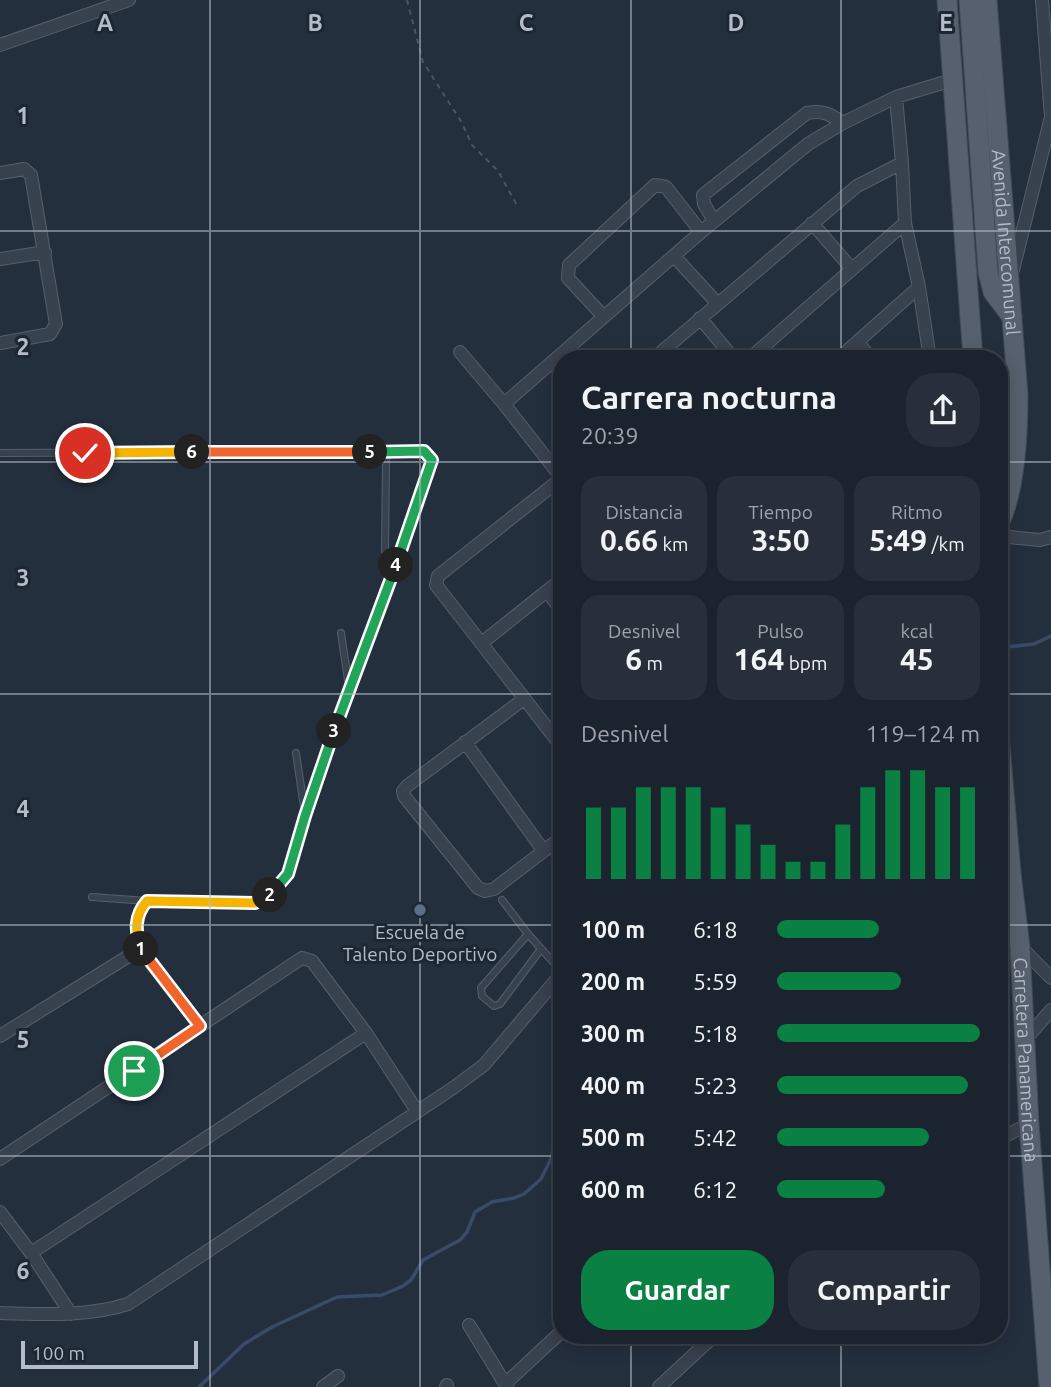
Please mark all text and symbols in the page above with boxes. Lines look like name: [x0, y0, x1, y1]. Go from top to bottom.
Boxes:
text: A: [97, 10, 113, 35]
text: B: [307, 10, 323, 35]
text: C: [519, 10, 534, 35]
text: D: [728, 10, 744, 35]
text: E: [939, 10, 953, 35]
text: 1: [17, 103, 29, 128]
street label: Avenida Intercomunal: [988, 149, 1024, 336]
text: 2: [17, 334, 29, 359]
button: share: [906, 373, 980, 447]
text: Carrera nocturna: [581, 379, 837, 415]
pin: [55, 423, 115, 483]
text: 20:39: [581, 423, 639, 448]
icon: check: [66, 434, 104, 472]
pin: 6: [174, 434, 210, 470]
pin: 5: [352, 434, 388, 470]
text: 6: [186, 440, 197, 462]
text: 5: [364, 440, 375, 462]
text: Distancia: [605, 501, 683, 523]
text: Tiempo: [748, 501, 813, 523]
text: Ritmo: [891, 501, 943, 523]
text: 0.66: [600, 523, 658, 557]
text: 3:50: [751, 523, 810, 557]
text: 5:49: [869, 523, 927, 557]
text: km: [658, 533, 688, 555]
text: /km: [927, 533, 965, 555]
pin: 4: [378, 548, 414, 582]
text: 4: [390, 553, 401, 575]
text: 3: [17, 565, 29, 590]
text: Desnivel: [608, 620, 680, 642]
text: Pulso: [757, 620, 804, 642]
text: kcal: [900, 620, 933, 642]
text: 6: [625, 642, 642, 676]
text: 164: [734, 642, 784, 676]
text: 45: [900, 642, 934, 676]
text: m: [642, 652, 663, 674]
text: bpm: [784, 652, 827, 674]
pin: 3: [316, 714, 352, 748]
text: 3: [328, 719, 339, 741]
text: Desnivel: [581, 721, 669, 746]
text: 119–124 m: [866, 721, 980, 746]
text: 4: [17, 796, 30, 821]
pin: 2: [252, 878, 288, 912]
text: 2: [264, 883, 275, 905]
marker: Escuela de Talento Deportivo: [412, 902, 428, 918]
text: 100 m: [581, 917, 645, 942]
text: 6:18: [693, 917, 738, 942]
place label: Escuela de Talento Deportivo: [343, 921, 497, 965]
pin: 1: [124, 932, 158, 967]
text: 1: [135, 937, 146, 959]
street label: Carretera Panamericana: [1010, 957, 1043, 1163]
text: 200 m: [581, 969, 645, 994]
text: 5:59: [693, 969, 738, 994]
text: 300 m: [581, 1021, 645, 1046]
text: 5:18: [693, 1021, 738, 1046]
text: 5: [17, 1027, 29, 1052]
pin: [104, 1041, 164, 1101]
icon: arrive: [115, 1052, 153, 1090]
text: 400 m: [581, 1073, 645, 1098]
text: 5:23: [693, 1073, 738, 1098]
text: 500 m: [581, 1125, 645, 1150]
text: 5:42: [693, 1125, 738, 1150]
text: 600 m: [581, 1177, 645, 1202]
text: 6:12: [693, 1177, 738, 1202]
button: Guardar: [581, 1250, 774, 1330]
button: Compartir: [788, 1250, 980, 1330]
text: 6: [17, 1258, 30, 1283]
scale bar: [21, 1338, 198, 1370]
text: 100 m: [32, 1342, 85, 1364]

